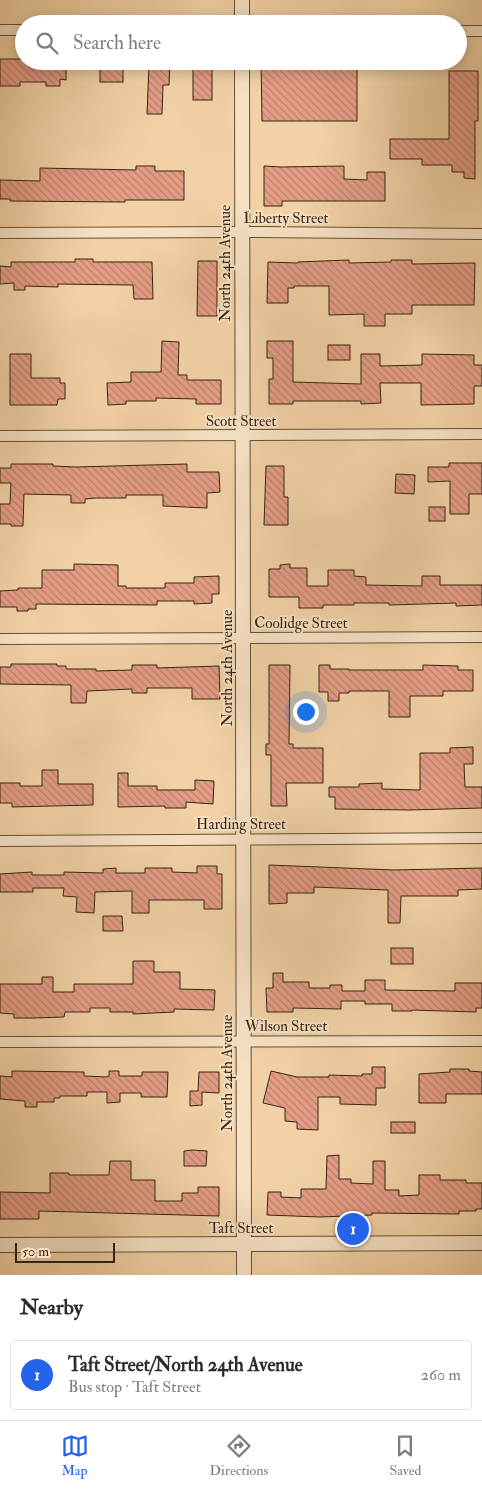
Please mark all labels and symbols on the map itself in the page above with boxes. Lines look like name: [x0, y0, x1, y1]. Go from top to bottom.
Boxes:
street label: North 24th Avenue: [216, 205, 235, 321]
street label: Liberty Street: [244, 209, 329, 228]
street label: Scott Street: [206, 412, 276, 431]
street label: North 24th Avenue: [218, 610, 237, 726]
street label: Coolidge Street: [254, 614, 348, 633]
your location: [293, 699, 319, 725]
street label: Harding Street: [196, 815, 286, 834]
street label: North 24th Avenue: [218, 1015, 237, 1131]
street label: Wilson Street: [244, 1017, 327, 1036]
pin: 1: [337, 1210, 369, 1248]
street label: Taft Street: [209, 1219, 273, 1238]
scale bar: [15, 1240, 115, 1263]

